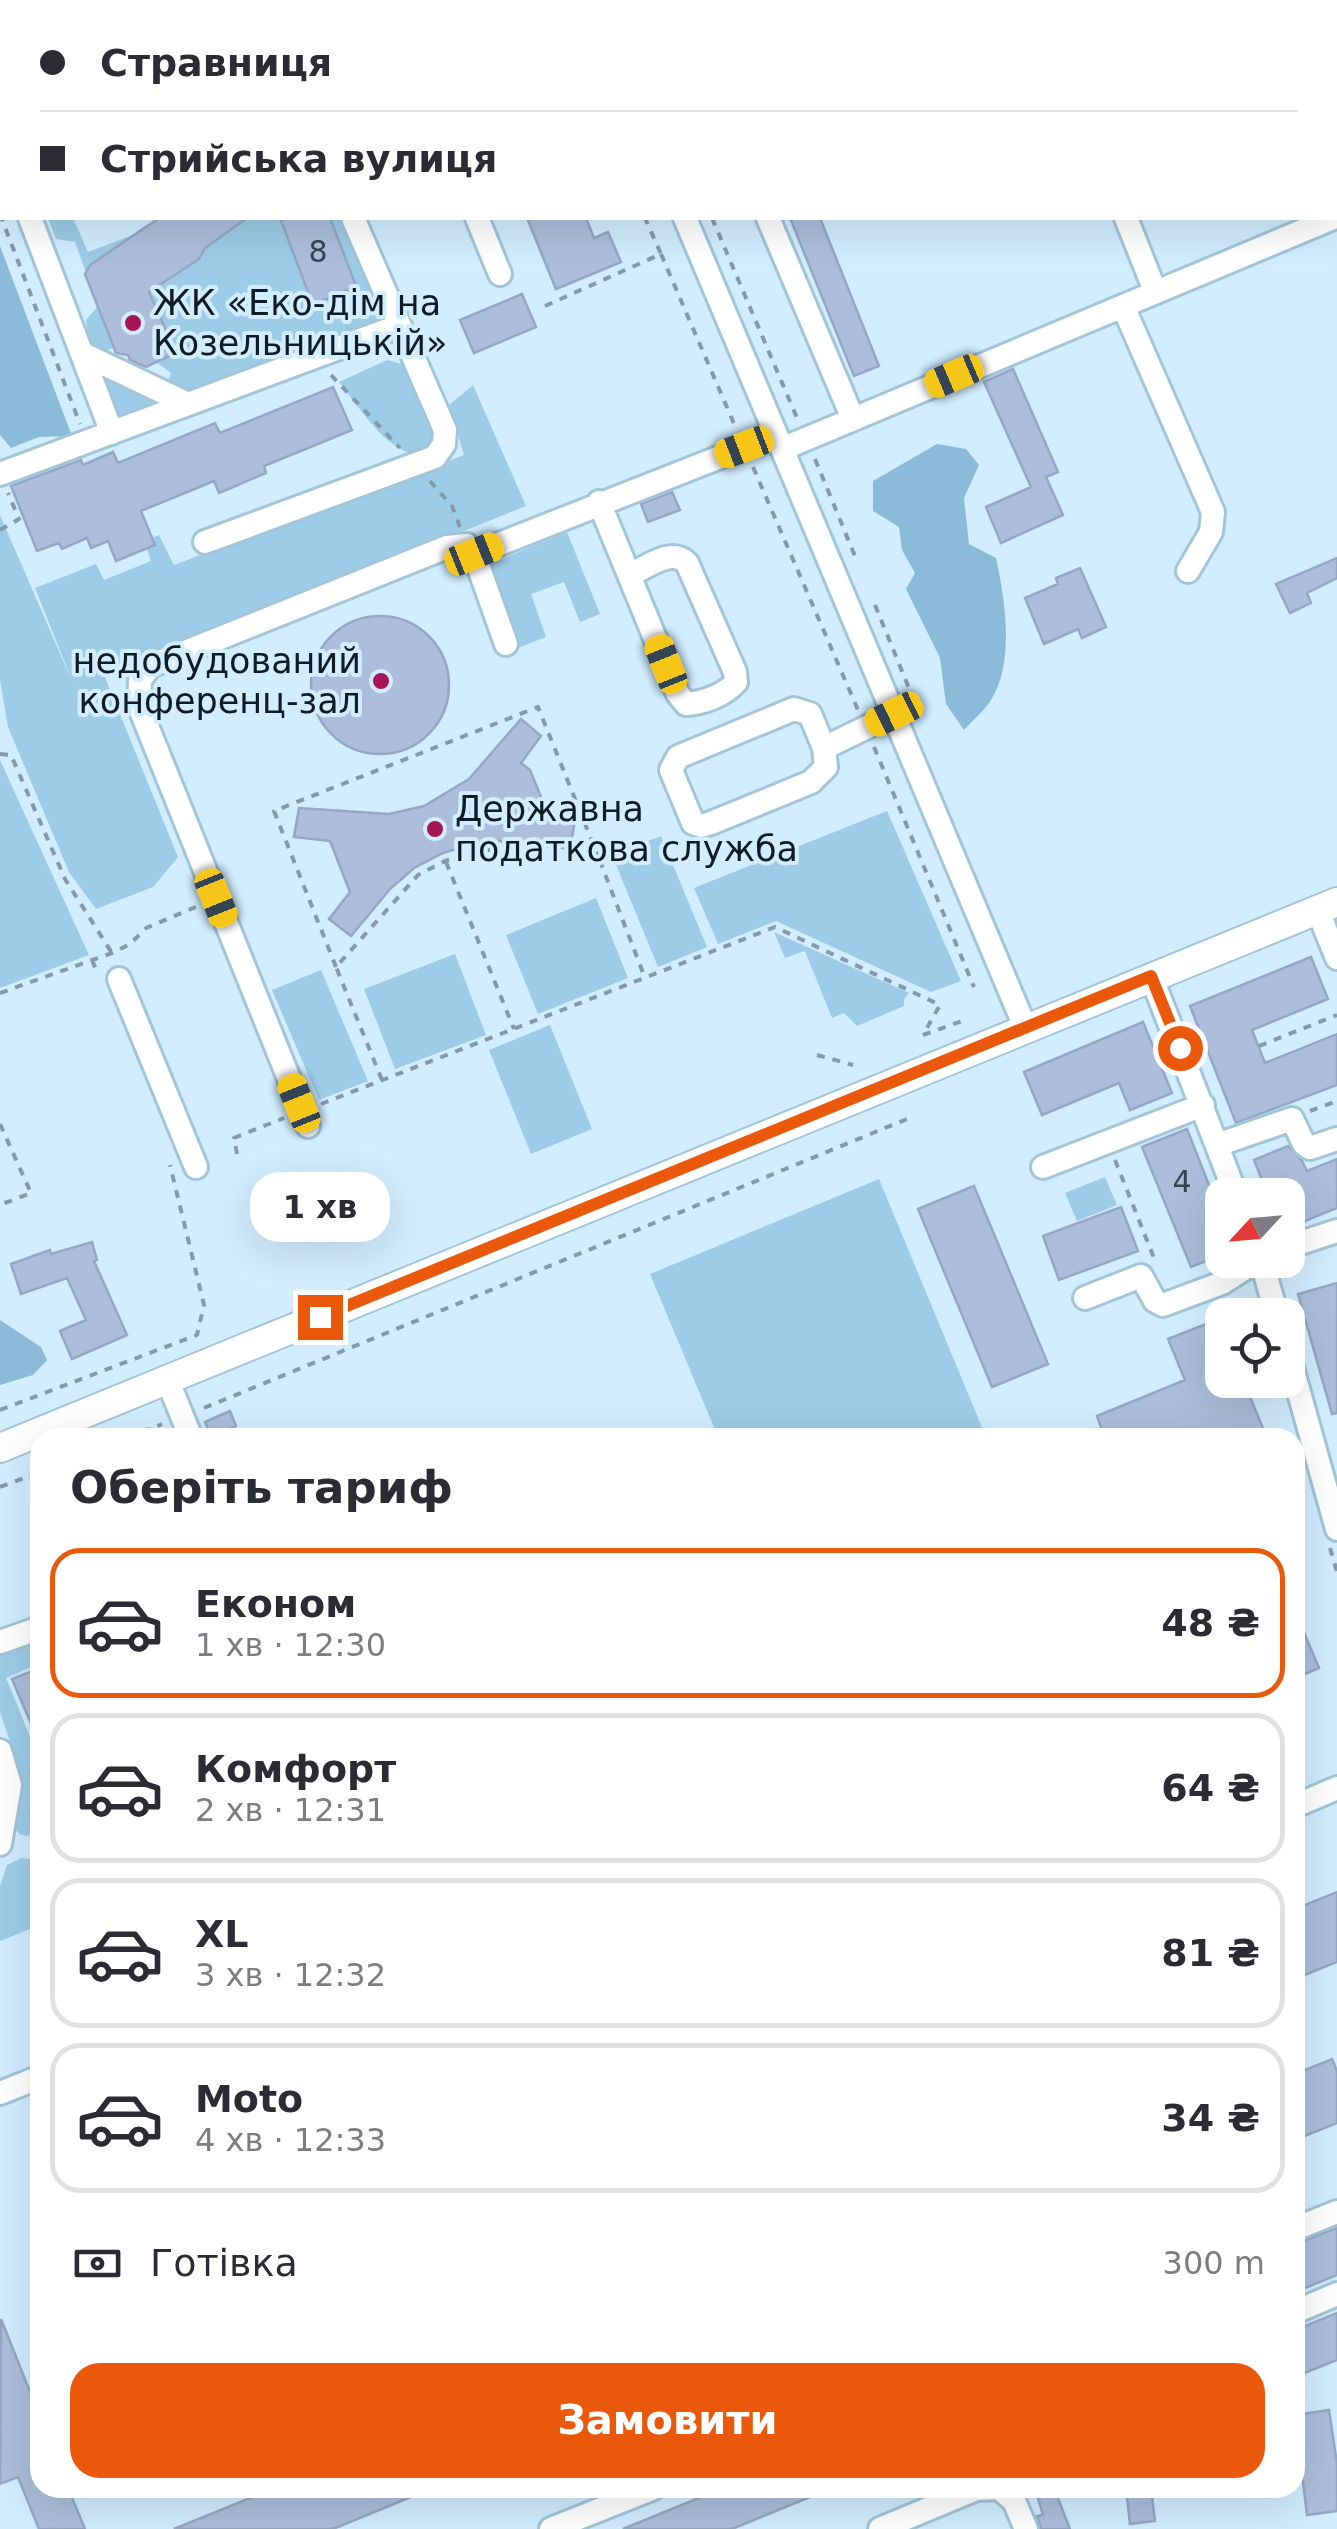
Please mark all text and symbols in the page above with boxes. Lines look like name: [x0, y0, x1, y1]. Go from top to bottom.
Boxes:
text: Стравниця: [100, 41, 332, 85]
text: Стрийська вулиця: [100, 137, 497, 181]
house number: 8: [308, 234, 328, 269]
place label: ЖК «Еко-дім на Козельницькій»: [153, 283, 448, 363]
marker: ЖК «Еко-дім на Козельницькій»: [122, 312, 144, 334]
car: [921, 350, 987, 402]
car: [711, 422, 777, 472]
car: [441, 529, 507, 579]
car: [641, 631, 691, 697]
place label: недобудований конференц-зал: [73, 641, 361, 721]
marker: недобудований конференц-зал: [370, 670, 392, 692]
car: [860, 687, 928, 741]
place label: Державна податкова служба: [455, 789, 798, 869]
marker: Державна податкова служба: [424, 818, 446, 840]
car: [191, 865, 241, 931]
route start: [1158, 1026, 1203, 1071]
car: [274, 1070, 324, 1136]
house number: 4: [1172, 1164, 1192, 1199]
callout: 1 хв: [250, 1172, 390, 1242]
north arrow: [1205, 1178, 1305, 1278]
map controls: [1205, 1178, 1305, 1398]
text: 1 хв: [283, 1188, 357, 1226]
route end: [298, 1295, 343, 1340]
button: locate: [1205, 1298, 1305, 1398]
text: Оберіть тариф: [70, 1461, 453, 1514]
icon: car: [75, 1578, 165, 1668]
text: Економ: [195, 1582, 356, 1626]
text: 48 ₴: [1161, 1601, 1260, 1645]
text: 1 хв · 12:30: [195, 1626, 386, 1664]
icon: car: [75, 1743, 165, 1833]
text: Комфорт: [195, 1747, 396, 1791]
text: 64 ₴: [1161, 1766, 1260, 1810]
text: 2 хв · 12:31: [195, 1791, 386, 1829]
icon: car: [75, 1908, 165, 1998]
text: XL: [195, 1912, 249, 1956]
text: 81 ₴: [1161, 1931, 1260, 1975]
text: 3 хв · 12:32: [195, 1956, 386, 1994]
icon: car: [75, 2073, 165, 2163]
text: Moto: [195, 2077, 303, 2121]
text: 34 ₴: [1161, 2096, 1260, 2140]
text: 4 хв · 12:33: [195, 2121, 386, 2159]
icon: cash: [70, 2236, 125, 2291]
text: Готівка: [150, 2241, 298, 2285]
text: 300 m: [1163, 2244, 1265, 2282]
button: Замовити: [70, 2363, 1265, 2478]

